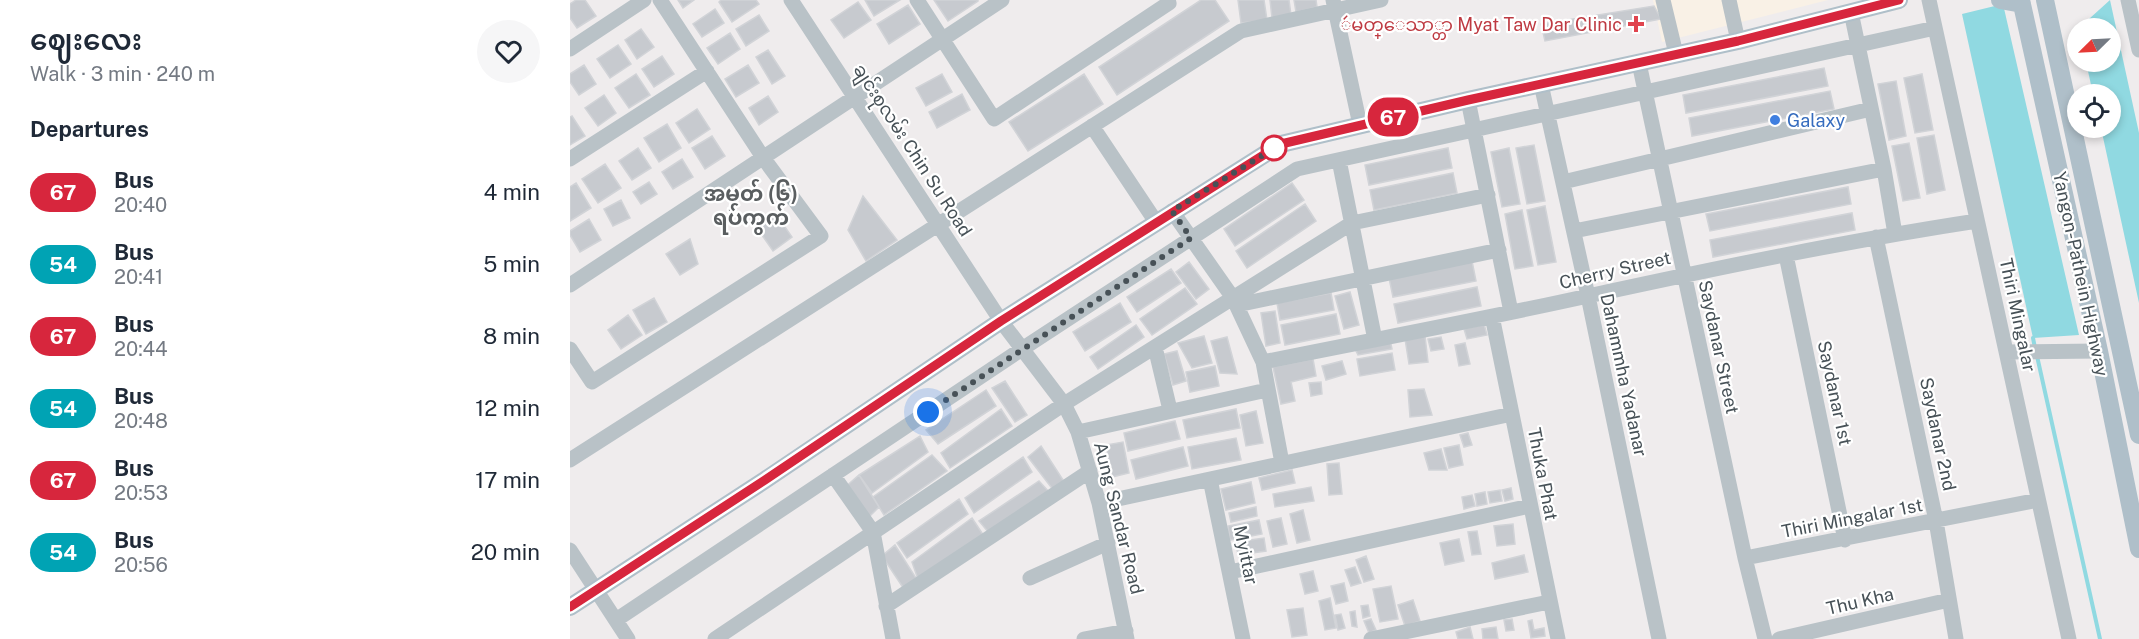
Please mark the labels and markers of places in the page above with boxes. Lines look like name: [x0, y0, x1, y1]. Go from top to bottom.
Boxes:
place label: ဴမတ္ေသာ္တာ Myat Taw Dar Clinic: [1341, 14, 1622, 40]
marker: ဴမတ္ေသာ္တာ Myat Taw Dar Clinic: [1627, 15, 1645, 33]
place label: Galaxy: [1787, 110, 1845, 131]
marker: Galaxy: [1768, 113, 1782, 127]
unlabelled marker: [1261, 135, 1287, 161]

